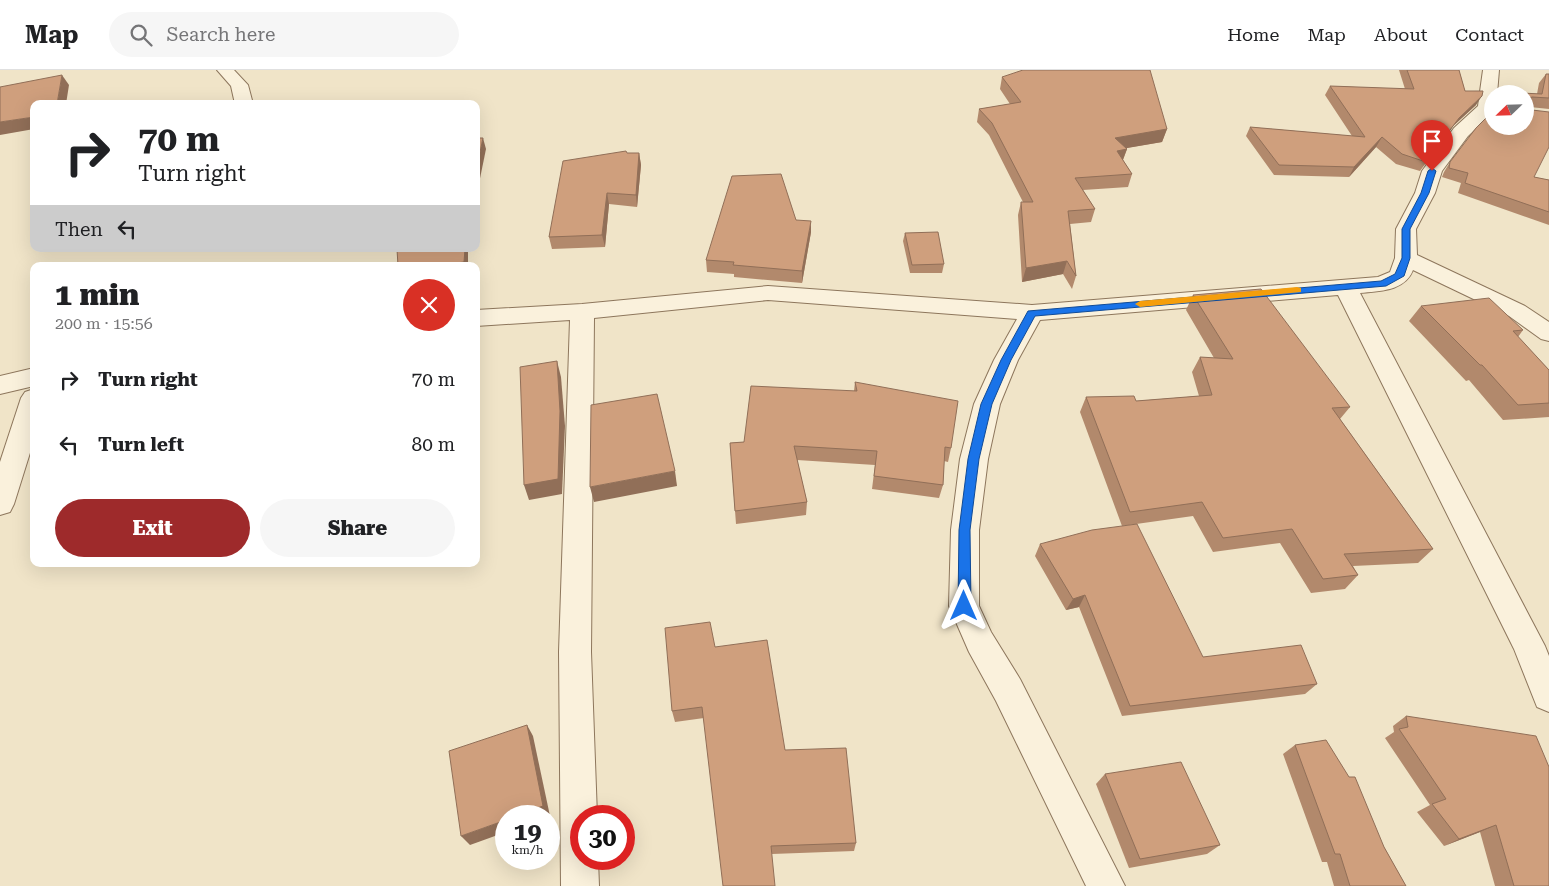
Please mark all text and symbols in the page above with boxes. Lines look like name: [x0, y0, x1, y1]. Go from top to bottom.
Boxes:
search box: [109, 12, 459, 57]
text: Map: [25, 21, 79, 49]
icon: search: [127, 21, 155, 49]
text: Search here: [167, 23, 275, 46]
text: Home: [1227, 24, 1279, 45]
text: Map: [1307, 24, 1346, 45]
text: About: [1374, 24, 1427, 45]
text: Contact: [1455, 24, 1524, 45]
north arrow: [1484, 85, 1534, 135]
map controls: [1484, 85, 1534, 135]
text: 70 m: [138, 119, 220, 160]
icon: right: [55, 120, 120, 185]
pin: [1411, 120, 1453, 171]
icon: arrive: [1418, 127, 1446, 155]
text: Turn right: [138, 161, 246, 186]
icon: left: [113, 215, 141, 243]
text: Then: [55, 218, 103, 241]
text: 1 min: [55, 277, 139, 312]
button: close: [403, 279, 455, 331]
text: 200 m · 15:56: [55, 314, 153, 333]
icon: right: [55, 366, 83, 394]
text: Turn right: [98, 368, 198, 391]
text: 70 m: [412, 368, 455, 391]
icon: left: [55, 431, 83, 459]
text: Turn left: [98, 433, 184, 456]
text: 80 m: [412, 433, 455, 456]
button: Exit: [55, 499, 250, 557]
button: Share: [260, 499, 455, 557]
position arrow: [937, 579, 989, 631]
speed limit sign: 30: [570, 805, 635, 870]
text: 19: [513, 817, 542, 846]
text: km/h: [511, 843, 544, 857]

